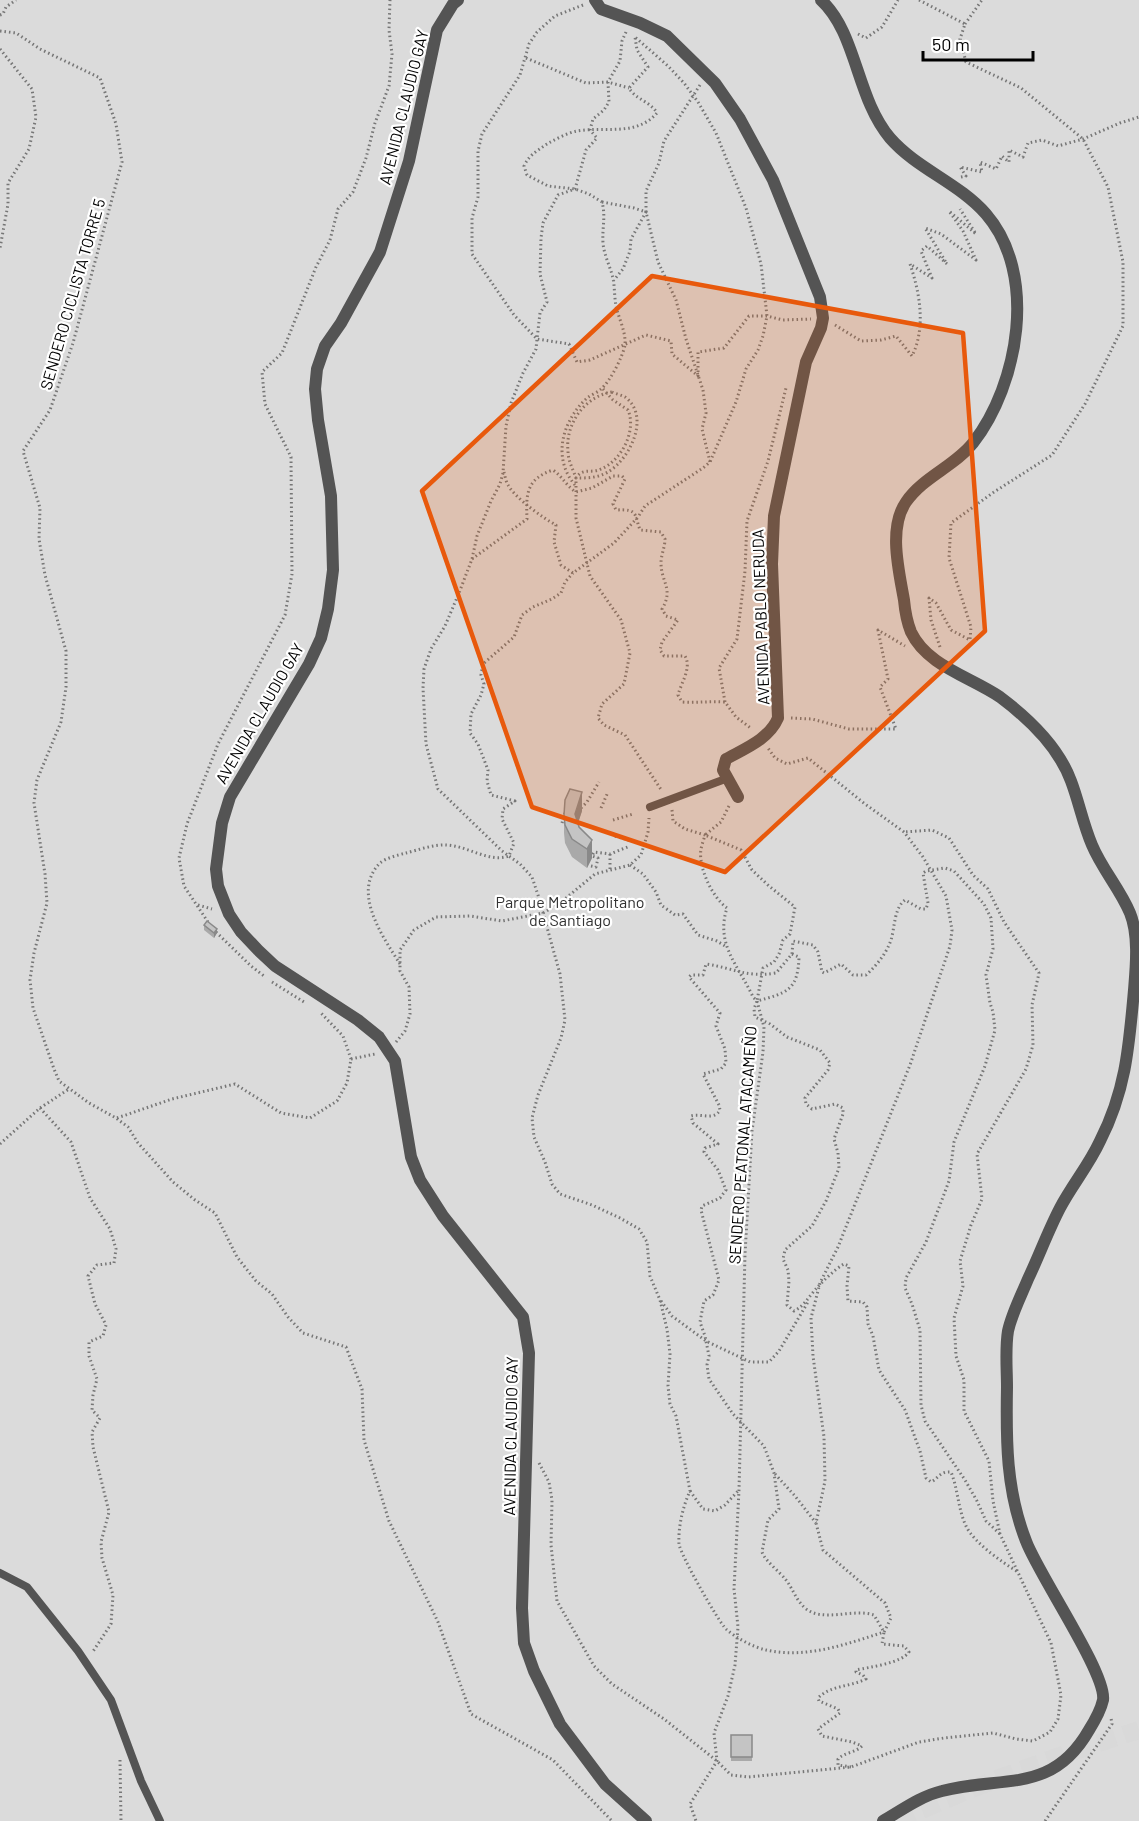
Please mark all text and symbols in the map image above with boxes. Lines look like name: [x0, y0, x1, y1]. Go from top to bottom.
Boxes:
scale bar: [923, 24, 1032, 62]
street label: AVENIDA CLAUDIO GAY: [375, 27, 431, 187]
text: 50 m: [932, 33, 970, 55]
street label: SENDERO CICLISTA TORRE 5: [36, 196, 108, 392]
street label: AVENIDA PABLO NERUDA: [747, 528, 773, 705]
street label: AVENIDA CLAUDIO GAY: [211, 639, 307, 787]
park label: Parque Metropolitano de Santiago: [496, 892, 644, 929]
street label: SENDERO PEATONAL ATACAMEÑO: [724, 1025, 760, 1265]
street label: AVENIDA CLAUDIO GAY: [499, 1356, 521, 1516]

